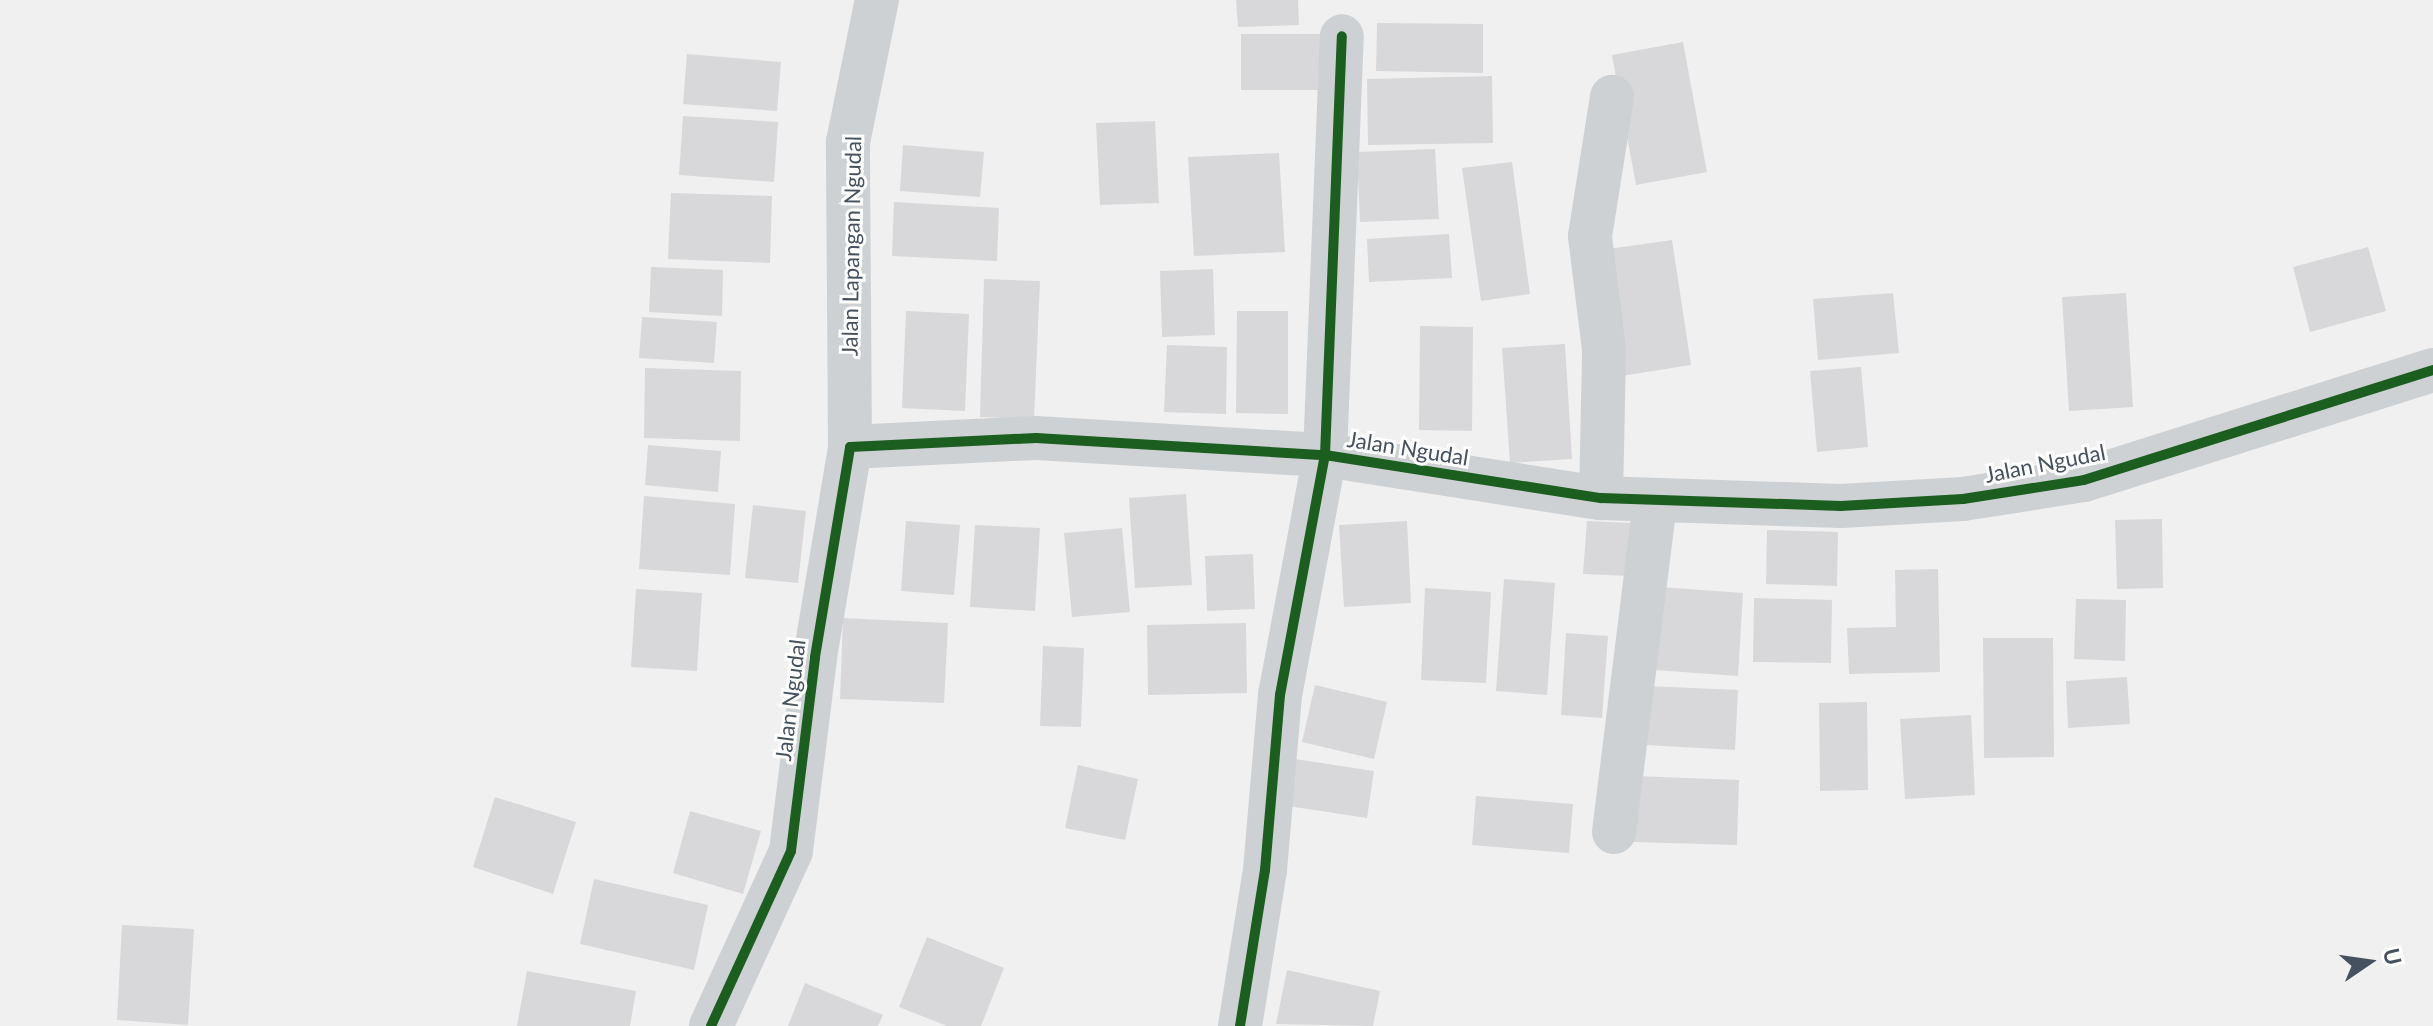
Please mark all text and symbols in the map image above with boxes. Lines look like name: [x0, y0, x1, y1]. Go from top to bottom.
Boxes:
street label: Jalan Lapangan Ngudal: [836, 136, 866, 356]
street label: Jalan Ngudal: [1345, 425, 1471, 471]
street label: Jalan Ngudal: [1982, 438, 2108, 488]
street label: Jalan Ngudal: [769, 638, 811, 762]
north arrow: [2329, 922, 2409, 1002]
text: U: [2378, 945, 2408, 967]

